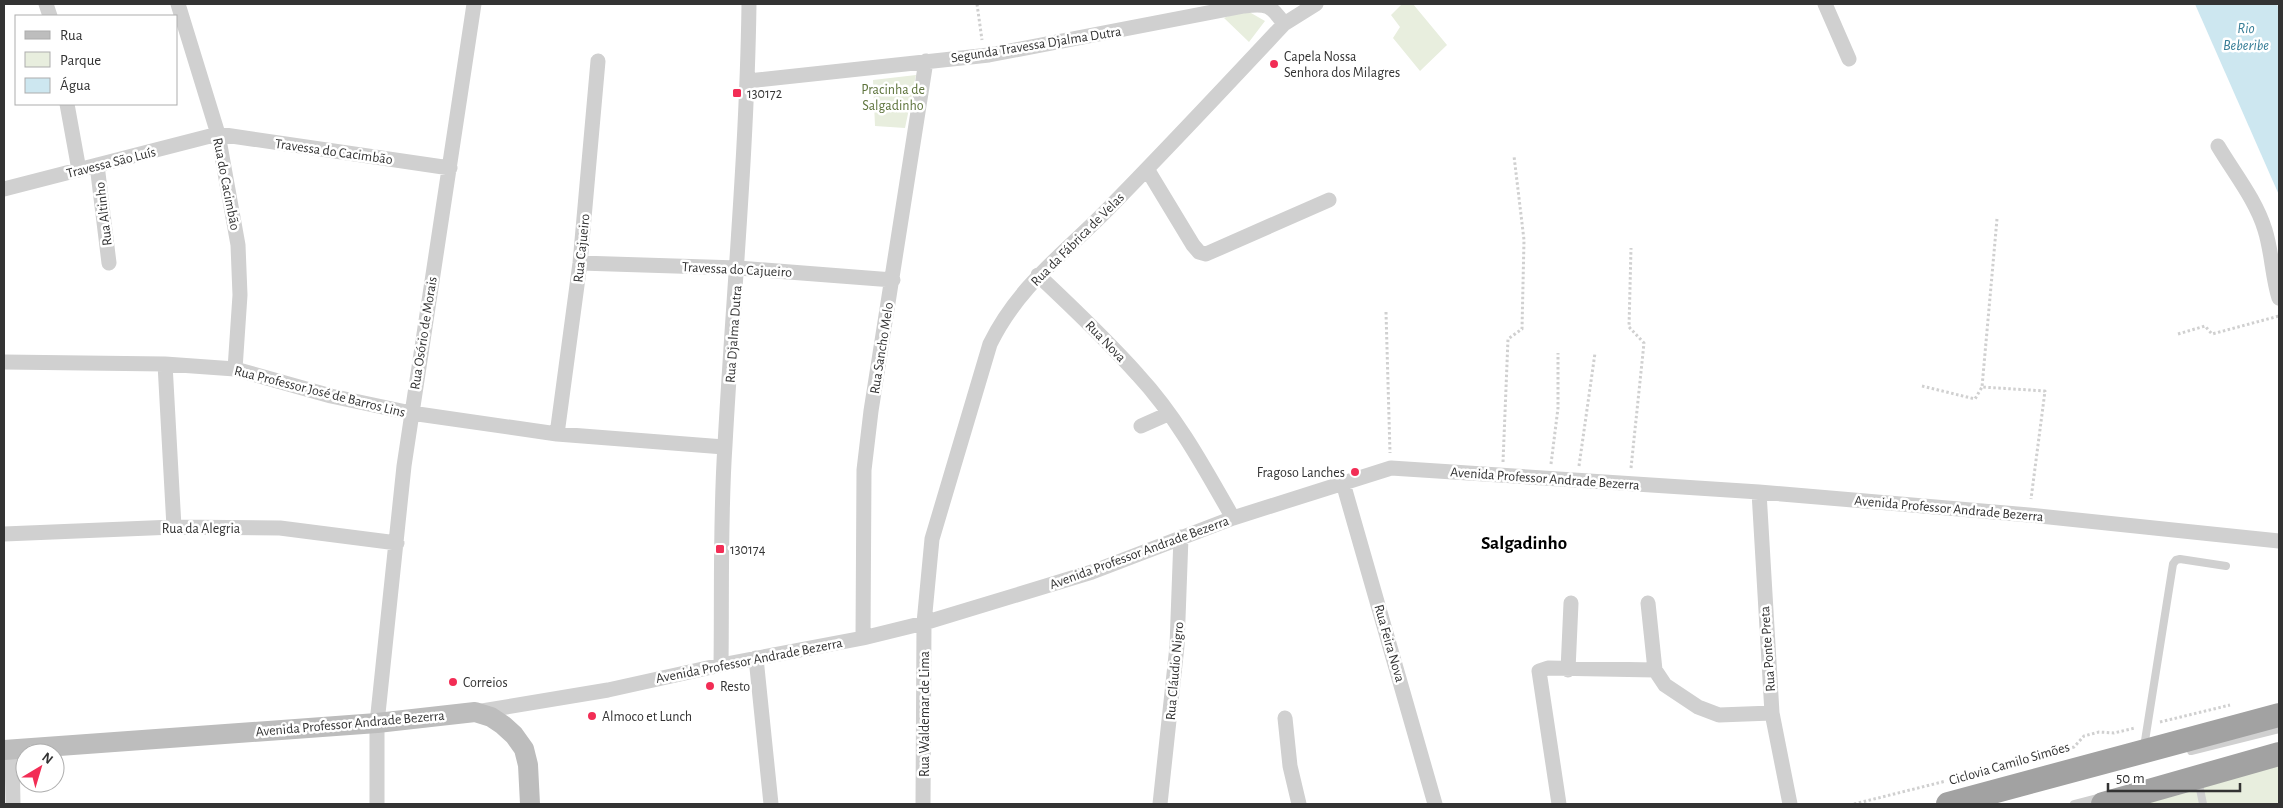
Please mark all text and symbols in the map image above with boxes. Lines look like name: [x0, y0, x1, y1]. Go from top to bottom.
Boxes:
legend: [15, 15, 178, 105]
water label: Rio Beberibe: [2223, 21, 2269, 53]
street label: Segunda Travessa Djalma Dutra: [950, 25, 1123, 65]
text: Rua: [60, 28, 83, 43]
place label: Capela Nossa Senhora dos Milagres: [1284, 50, 1400, 80]
text: Parque: [60, 53, 101, 68]
marker: Capela Nossa Senhora dos Milagres: [1268, 58, 1280, 70]
text: Água: [60, 76, 91, 93]
park label: Pracinha de Salgadinho: [861, 83, 925, 113]
marker: 130172: [731, 87, 743, 99]
place label: 130172: [747, 87, 782, 101]
street label: Rua do Cacimbão: [210, 137, 242, 232]
street label: Travessa do Cacimbão: [274, 137, 394, 167]
street label: Travessa São Luís: [65, 145, 157, 181]
street label: Rua Altinho: [93, 181, 115, 247]
street label: Rua da Fábrica de Velas: [1028, 190, 1127, 289]
street label: Rua Cajueiro: [571, 213, 593, 283]
street label: Travessa do Cajueiro: [682, 260, 792, 280]
street label: Rua Osório de Morais: [408, 276, 440, 391]
street label: Rua Djalma Dutra: [724, 284, 744, 383]
street label: Rua Sancho Melo: [868, 301, 896, 395]
street label: Rua Nova: [1082, 318, 1129, 365]
street label: Rua Professor José de Barros Lins: [233, 364, 407, 420]
street label: Avenida Professor Andrade Bezerra: [1450, 465, 1641, 493]
place label: Fragoso Lanches: [1257, 466, 1345, 480]
marker: Fragoso Lanches: [1349, 466, 1361, 478]
street label: Avenida Professor Andrade Bezerra: [1854, 494, 2045, 524]
street label: Avenida Professor Andrade Bezerra: [1048, 514, 1231, 592]
street label: Rua da Alegria: [162, 522, 241, 536]
district label: Salgadinho: [1481, 534, 1567, 553]
marker: 130174: [714, 543, 726, 555]
place label: 130174: [730, 543, 766, 557]
street label: Rua Feira Nova: [1371, 603, 1407, 684]
street label: Rua Ponte Preta: [1758, 605, 1778, 692]
street label: Rua Cláudio Nigro: [1164, 621, 1186, 721]
street label: Avenida Professor Andrade Bezerra: [655, 636, 844, 686]
street label: Rua Waldemar de Lima: [918, 650, 932, 777]
marker: Correios: [447, 676, 459, 688]
place label: Correios: [463, 676, 508, 690]
marker: Resto: [704, 680, 716, 692]
place label: Resto: [720, 680, 750, 694]
street label: Avenida Professor Andrade Bezerra: [255, 709, 446, 739]
marker: Almoco et Lunch: [586, 710, 598, 722]
place label: Almoco et Lunch: [602, 710, 692, 724]
street label: Ciclovia Camilo Simões: [1947, 740, 2071, 788]
north arrow: [15, 743, 65, 793]
text: N: [39, 750, 56, 767]
scale bar: [2108, 760, 2240, 792]
text: 50 m: [2116, 771, 2145, 786]

